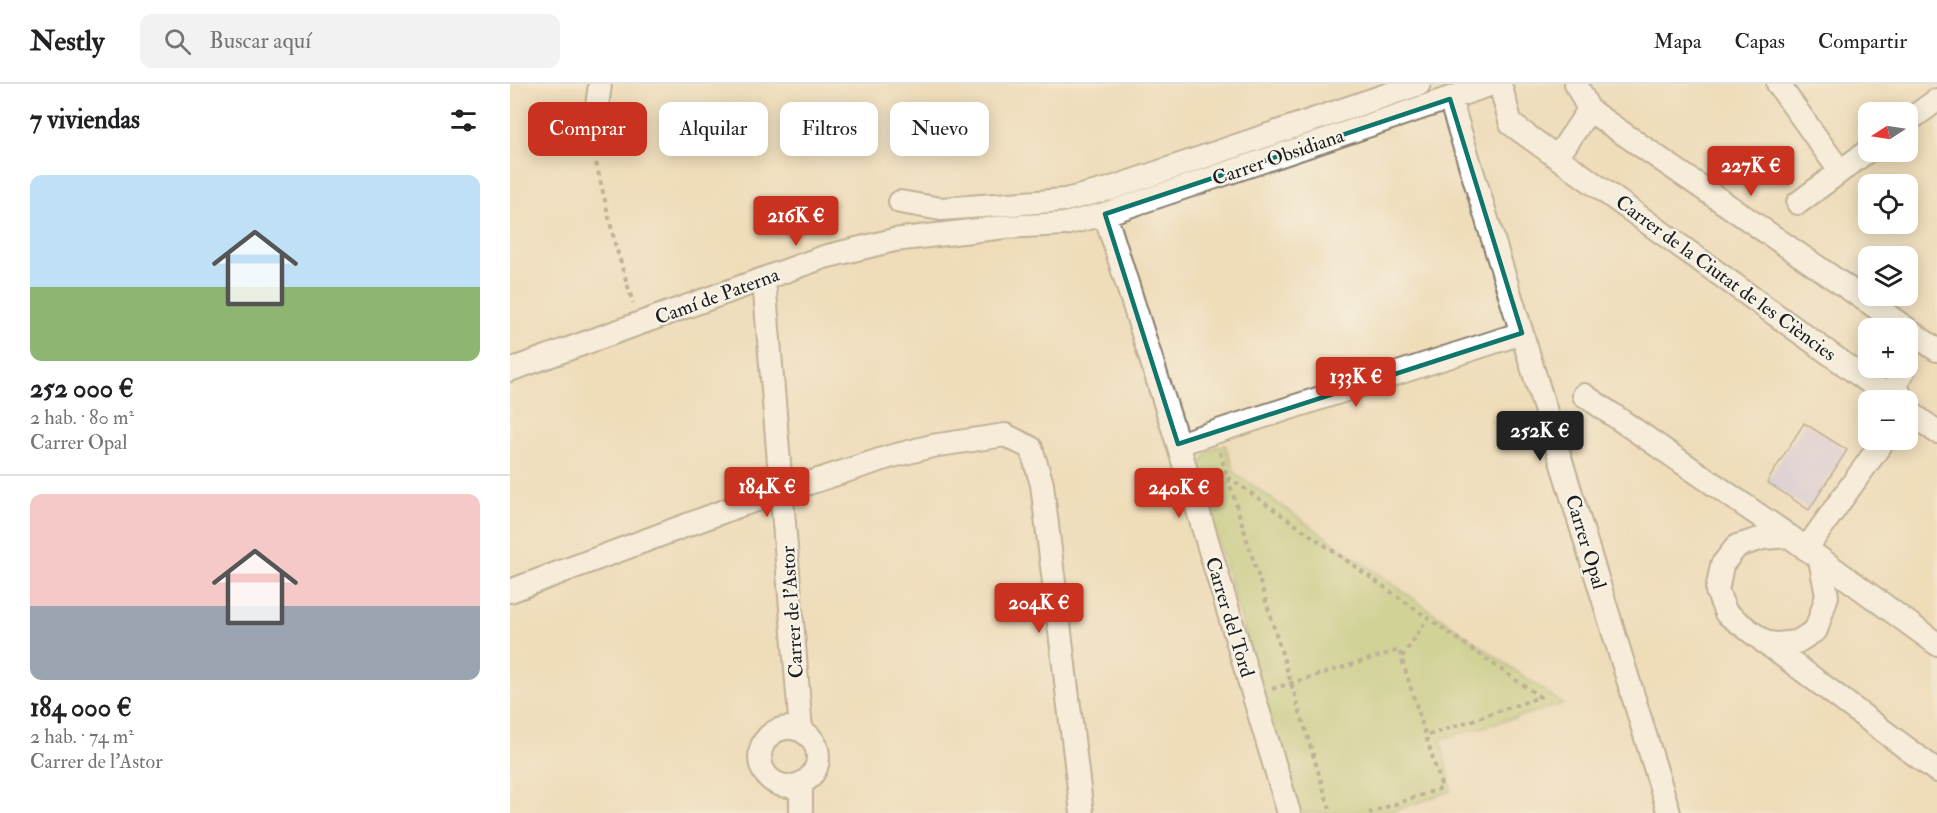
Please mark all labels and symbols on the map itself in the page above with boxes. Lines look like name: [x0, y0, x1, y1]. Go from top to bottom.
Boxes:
north arrow: [1858, 102, 1918, 162]
street label: Carrer Obsidiana: [1209, 123, 1348, 191]
pin: 227K €: [1702, 146, 1800, 197]
street label: Carrer de la Ciutat de les Ciències: [1611, 189, 1841, 367]
pin: 216K €: [747, 196, 845, 247]
street label: Camí de Paterna: [651, 262, 783, 330]
pin: 133K €: [1307, 357, 1405, 408]
pin: 252K €: [1491, 411, 1589, 462]
pin: 184K €: [718, 467, 816, 518]
pin: 240K €: [1130, 468, 1228, 519]
street label: Carrer Opal: [1559, 492, 1612, 593]
street label: Carrer de l'Astor: [775, 544, 809, 679]
street label: Carrer del Tord: [1200, 554, 1260, 680]
pin: 204K €: [990, 583, 1088, 634]

